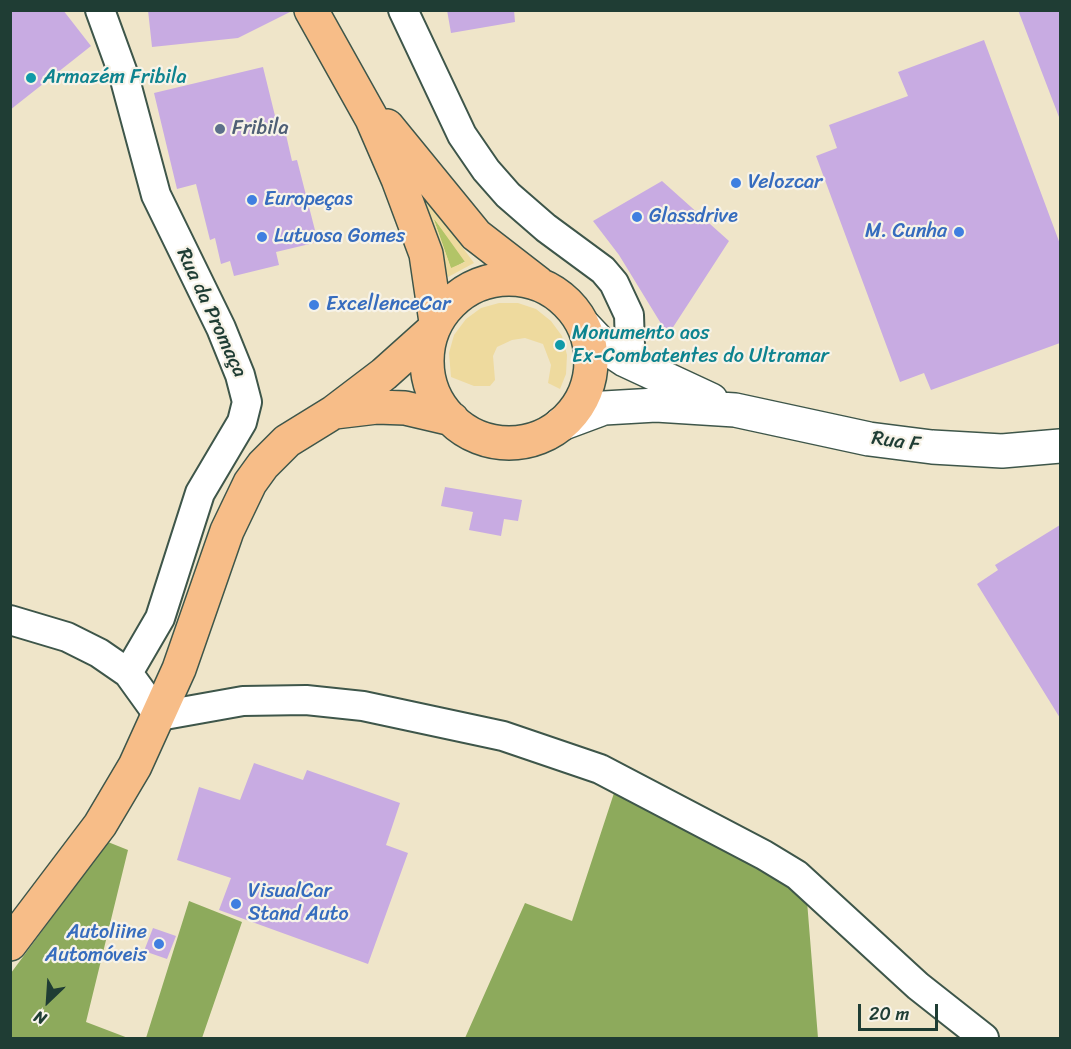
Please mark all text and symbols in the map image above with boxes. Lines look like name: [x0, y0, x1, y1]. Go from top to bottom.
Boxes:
place label: Armazém Fribila: [43, 66, 187, 90]
marker: Armazém Fribila: [24, 71, 38, 85]
place label: Fribila: [232, 117, 289, 141]
marker: Fribila: [213, 122, 227, 136]
place label: Velozcar: [748, 171, 822, 195]
marker: Velozcar: [729, 176, 743, 190]
place label: Europeças: [264, 188, 353, 212]
marker: Europeças: [245, 193, 259, 207]
place label: Glassdrive: [649, 205, 738, 229]
marker: Glassdrive: [630, 210, 644, 224]
place label: M. Cunha: [865, 220, 947, 244]
place label: Lutuosa Gomes: [274, 225, 405, 249]
marker: M. Cunha: [952, 225, 966, 239]
marker: Lutuosa Gomes: [255, 230, 269, 244]
street label: Rua da Promaça: [171, 245, 251, 381]
place label: ExcellenceCar: [326, 293, 450, 317]
marker: ExcellenceCar: [307, 298, 321, 312]
place label: Monumento aos Ex-Combatentes do Ultramar: [572, 322, 829, 369]
marker: Monumento aos Ex-Combatentes do Ultramar: [553, 338, 567, 352]
street label: Rua F: [870, 427, 922, 457]
place label: VisualCar Stand Auto: [248, 880, 349, 927]
marker: VisualCar Stand Auto: [229, 897, 243, 911]
place label: Autoliine Automóveis: [45, 921, 147, 968]
marker: Autoliine Automóveis: [152, 937, 166, 951]
north arrow: [18, 971, 78, 1031]
scale bar: [861, 992, 940, 1030]
text: 20 m: [869, 998, 909, 1030]
text: N: [29, 1002, 51, 1033]

